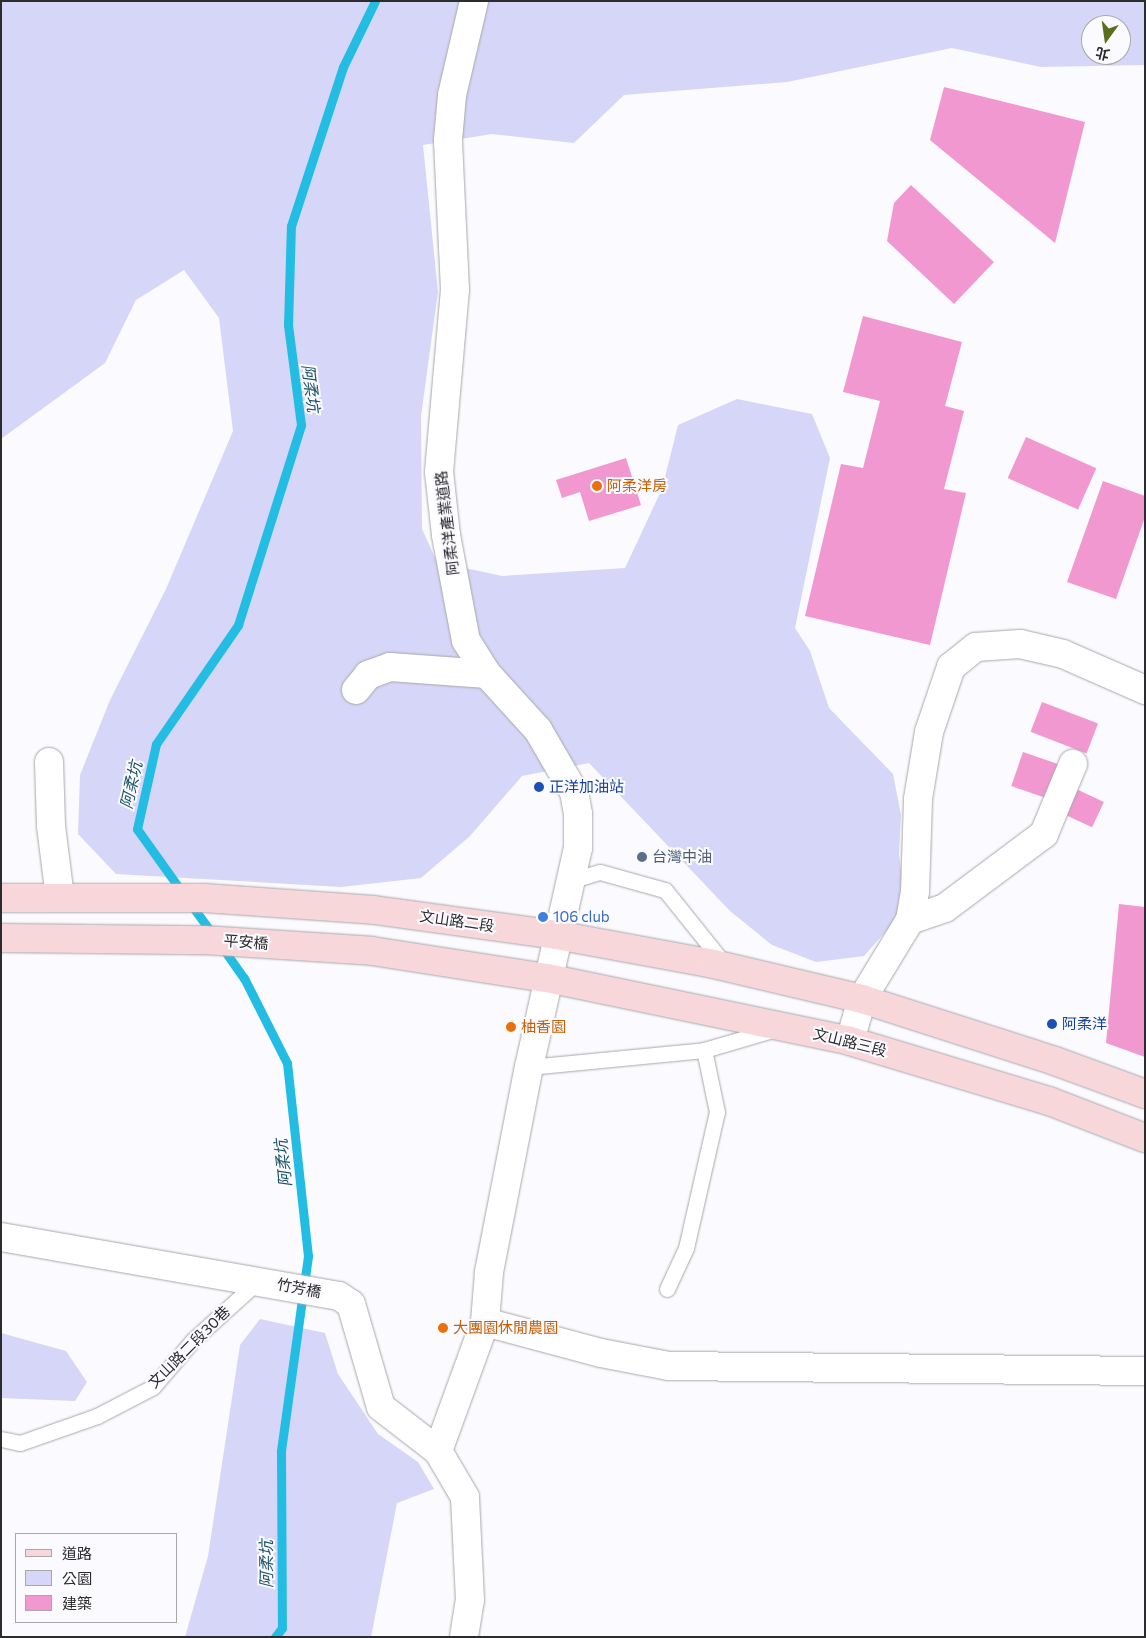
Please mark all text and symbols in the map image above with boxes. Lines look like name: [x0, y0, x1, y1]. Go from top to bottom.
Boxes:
north arrow: [1081, 15, 1131, 65]
text: 北: [1094, 44, 1111, 64]
water label: 阿柔坑: [299, 363, 323, 413]
street label: 阿柔洋產業道路: [432, 470, 462, 576]
place label: 阿柔洋房: [607, 477, 667, 495]
marker: 阿柔洋房: [591, 480, 603, 492]
water label: 阿柔坑: [116, 759, 146, 811]
place label: 正洋加油站: [549, 778, 624, 796]
marker: 正洋加油站: [533, 781, 545, 793]
place label: 台灣中油: [652, 848, 712, 866]
marker: 台灣中油: [636, 851, 648, 863]
street label: 文山路二段: [419, 907, 495, 935]
place label: 106 club: [553, 908, 610, 926]
marker: 106 club: [537, 911, 549, 923]
street label: 平安橋: [223, 931, 269, 953]
place label: 阿柔洋: [1062, 1015, 1107, 1033]
place label: 柚香園: [521, 1018, 566, 1036]
marker: 阿柔洋: [1046, 1018, 1058, 1030]
marker: 柚香園: [505, 1021, 517, 1033]
street label: 文山路三段: [811, 1024, 889, 1060]
water label: 阿柔坑: [271, 1138, 295, 1188]
street label: 竹芳橋: [275, 1275, 323, 1301]
street label: 文山路二段30巷: [144, 1302, 234, 1392]
place label: 大團園休閒農園: [453, 1319, 558, 1337]
marker: 大團園休閒農園: [437, 1322, 449, 1334]
legend: [15, 1533, 178, 1623]
water label: 阿柔坑: [256, 1540, 276, 1588]
text: 道路: [62, 1544, 92, 1562]
text: 公園: [62, 1569, 92, 1587]
text: 建築: [62, 1594, 92, 1612]

